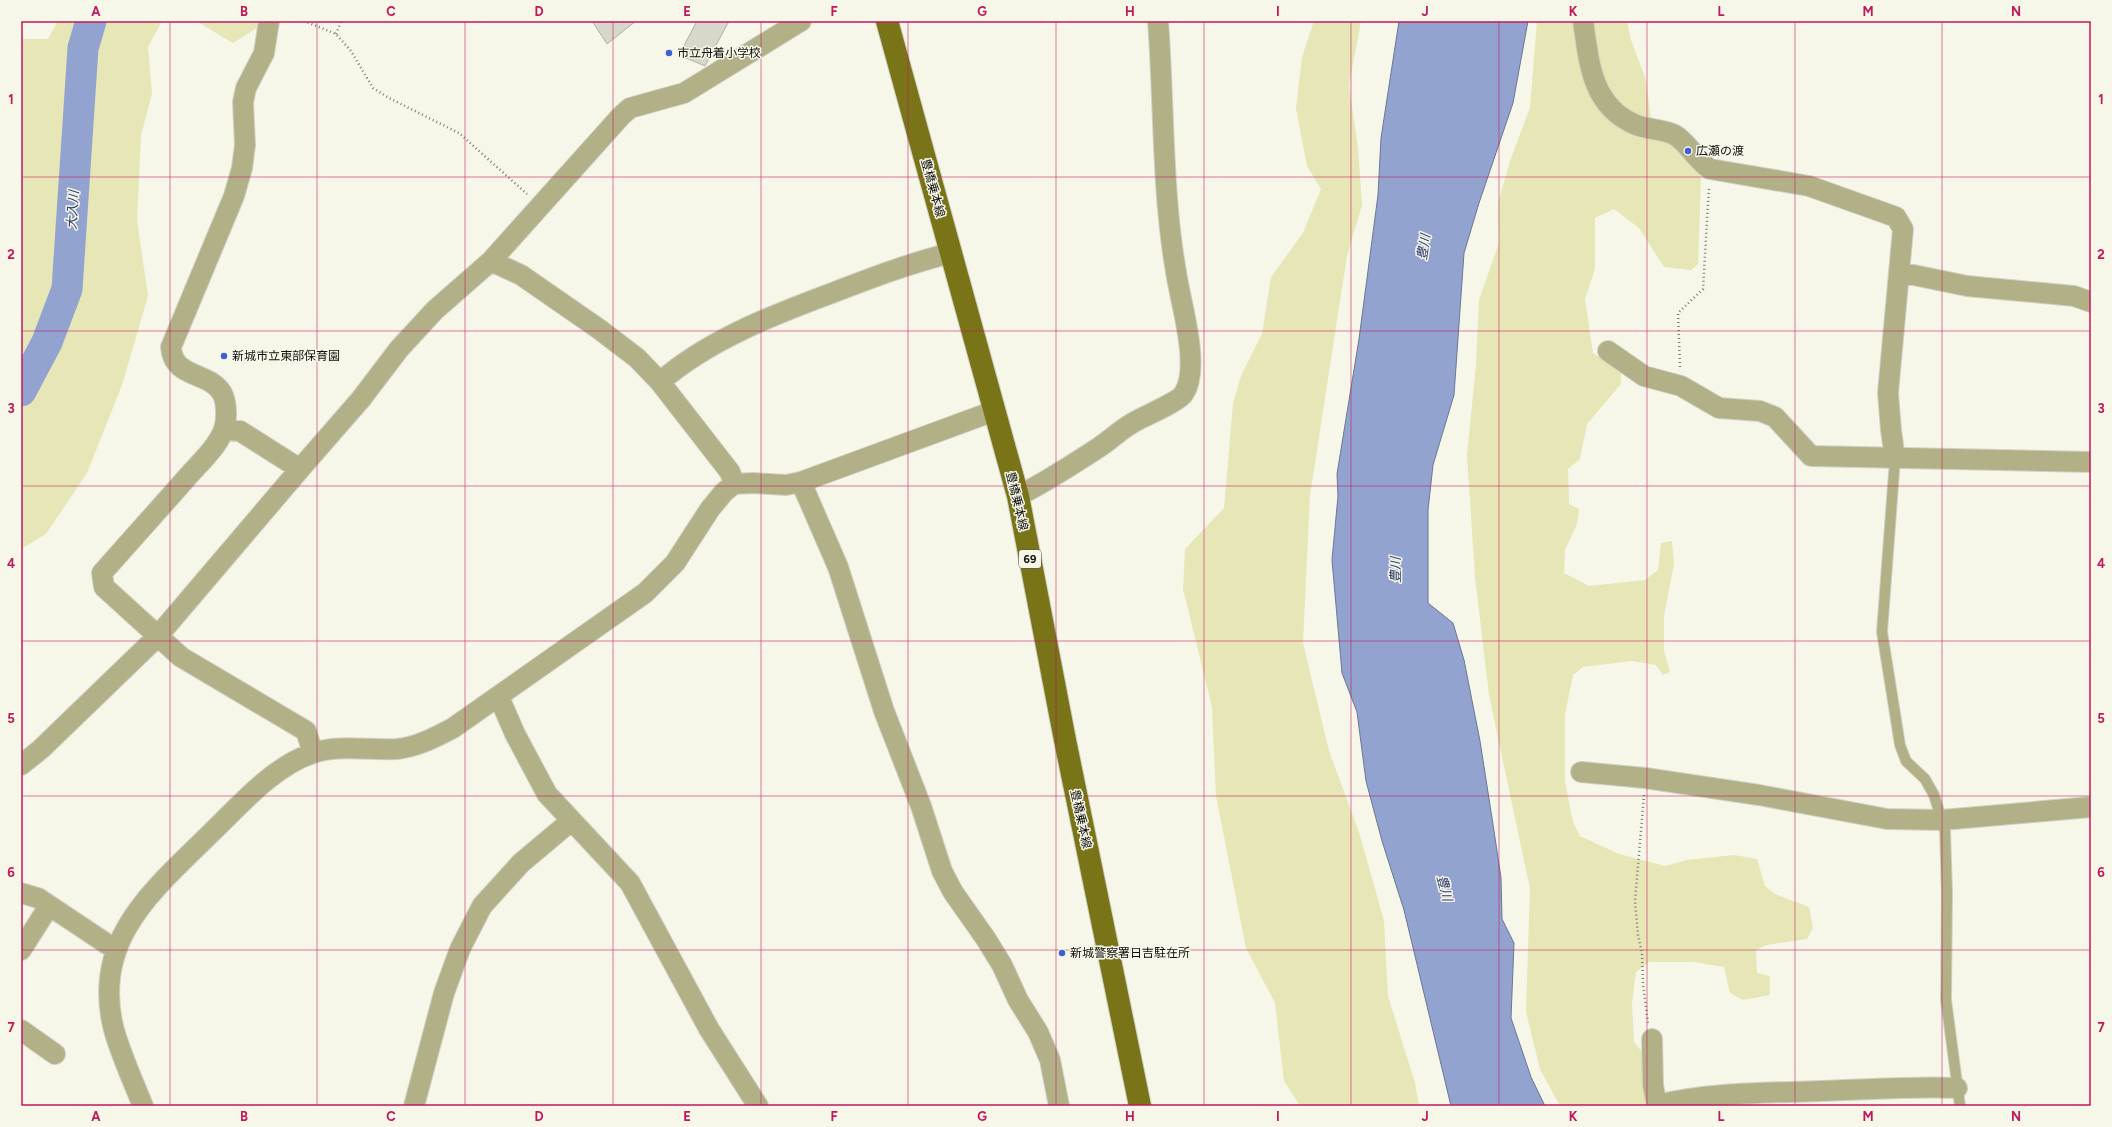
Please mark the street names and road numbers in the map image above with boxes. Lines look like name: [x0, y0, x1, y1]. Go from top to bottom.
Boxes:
street label: 豊橋乗本線: [918, 157, 948, 219]
street label: 豊橋乗本線: [1003, 470, 1031, 532]
road number: 69: [1019, 550, 1041, 568]
street label: 豊橋乗本線: [1068, 788, 1094, 850]

